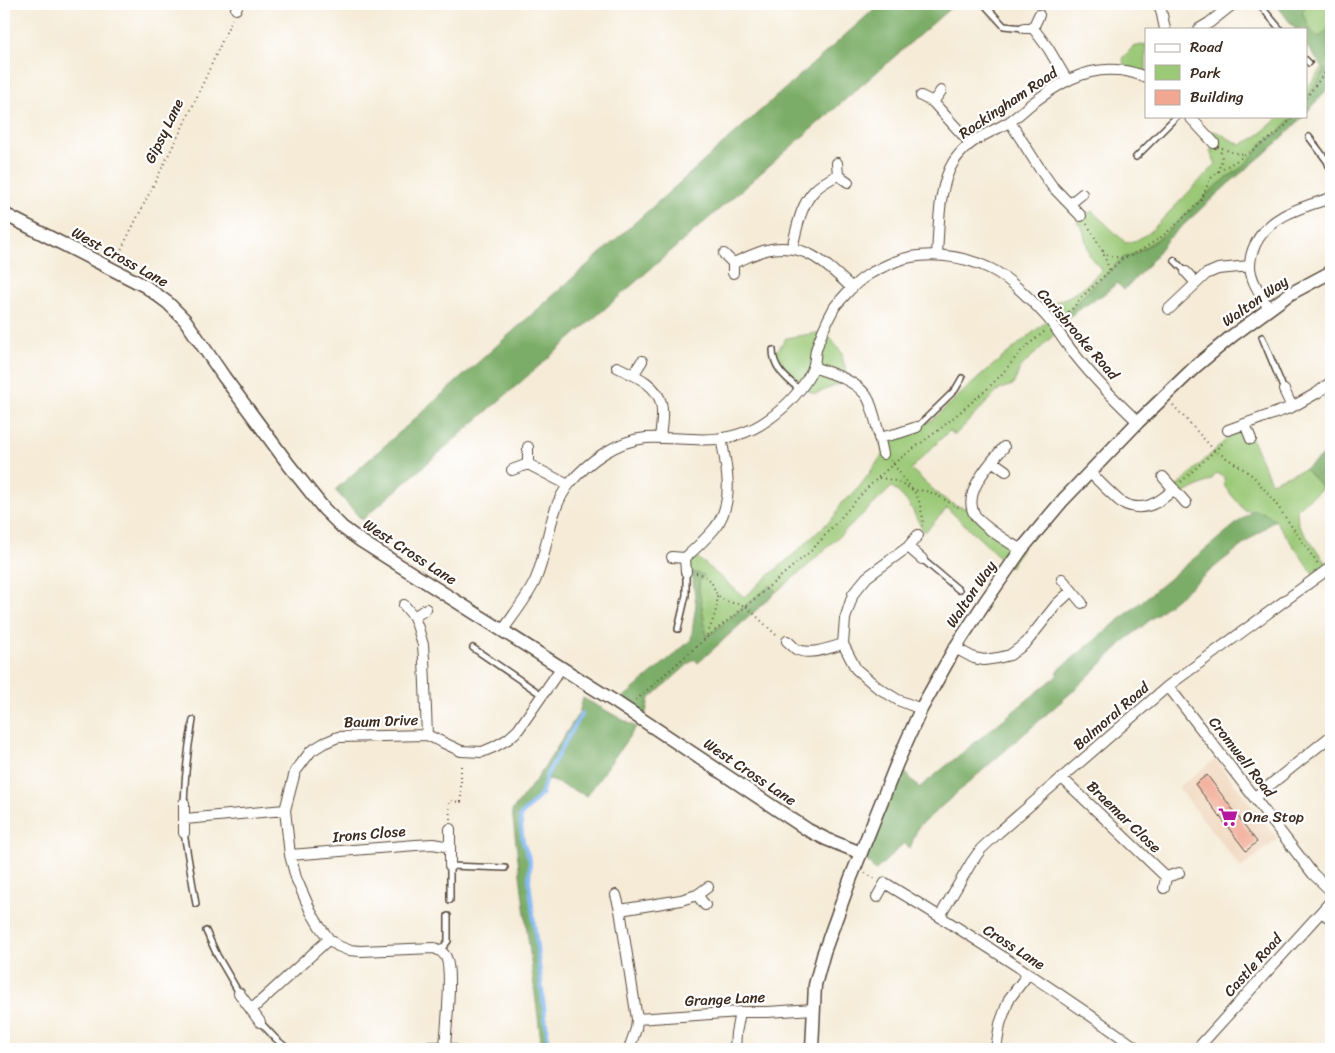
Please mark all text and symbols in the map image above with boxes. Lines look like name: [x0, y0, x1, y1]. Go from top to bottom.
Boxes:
legend: [1145, 28, 1308, 118]
text: Road: [1190, 34, 1223, 60]
street label: Rockingham Road: [953, 59, 1064, 146]
text: Park: [1190, 60, 1221, 86]
text: Building: [1190, 84, 1244, 110]
street label: Gipsy Lane: [137, 94, 191, 168]
street label: West Cross Lane: [67, 220, 174, 295]
street label: Walton Way: [1216, 268, 1294, 334]
street label: Carisbrooke Road: [1031, 282, 1126, 387]
street label: West Cross Lane: [358, 512, 463, 592]
street label: Walton Way: [939, 555, 1003, 633]
street label: Balmoral Road: [1067, 674, 1156, 757]
street label: Baum Drive: [343, 707, 419, 735]
street label: Cromwell Road: [1202, 711, 1283, 804]
street label: West Cross Lane: [698, 731, 802, 813]
street label: Braemar Close: [1081, 774, 1168, 860]
place label: One Stop: [1243, 804, 1304, 830]
supermarket icon: One Stop: [1217, 806, 1239, 828]
street label: Irons Close: [330, 818, 407, 850]
street label: Cross Lane: [978, 917, 1050, 977]
street label: Castle Road: [1217, 926, 1290, 1003]
street label: Grange Lane: [684, 984, 766, 1014]

